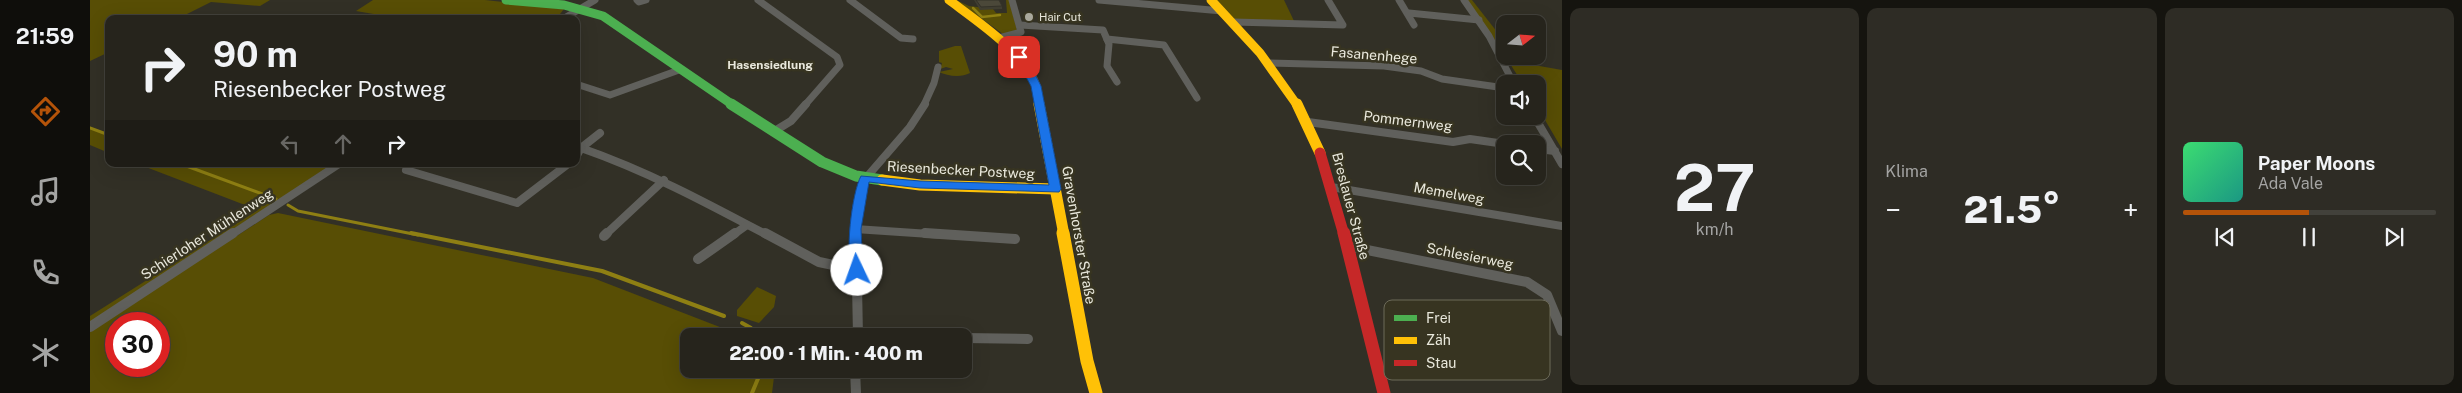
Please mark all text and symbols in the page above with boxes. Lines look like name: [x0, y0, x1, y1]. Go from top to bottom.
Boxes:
marker: Hair Cut: [1023, 11, 1035, 23]
place label: Hair Cut: [1039, 11, 1081, 23]
north arrow: [1496, 15, 1546, 65]
map controls: [1496, 15, 1546, 185]
text: 21:59: [16, 23, 74, 49]
text: 90 m: [213, 34, 298, 75]
icon: right: [130, 35, 195, 100]
pin: [998, 36, 1040, 78]
icon: arrive: [1005, 43, 1033, 71]
street label: Fasanenhege: [1330, 43, 1418, 67]
district label: Hasensiedlung: [727, 58, 813, 72]
button: sound: [1496, 75, 1546, 125]
text: Riesenbecker Postweg: [213, 76, 446, 102]
icon: directions: [28, 94, 63, 129]
street label: Pommernweg: [1363, 108, 1454, 134]
icon: left: [276, 130, 304, 158]
icon: ahead: [329, 130, 357, 158]
icon: right: [382, 130, 410, 158]
button: search: [1496, 135, 1546, 185]
text: 27: [1674, 149, 1756, 226]
street label: Breslauer Straße: [1329, 151, 1373, 261]
text: Paper Moons: [2258, 152, 2375, 174]
street label: Riesenbecker Postweg: [886, 158, 1036, 182]
text: Klima: [1885, 162, 1928, 181]
street label: Gravenhorster Straße: [1059, 165, 1099, 305]
icon: music: [28, 174, 63, 209]
text: Ada Vale: [2258, 174, 2323, 193]
street label: Memelweg: [1412, 179, 1486, 207]
street label: Schierloher Mühlenweg: [138, 185, 276, 283]
text: 21.5°: [1964, 187, 2060, 232]
text: −: [1885, 193, 1901, 226]
text: +: [2123, 193, 2139, 226]
text: km/h: [1696, 220, 1733, 239]
icon: previous: [2211, 223, 2239, 251]
icon: pause: [2295, 223, 2323, 251]
icon: next: [2380, 223, 2408, 251]
street label: Schlesierweg: [1425, 240, 1515, 272]
position arrow: [830, 243, 882, 295]
icon: phone: [28, 255, 63, 290]
legend: [1384, 300, 1550, 380]
text: Frei: [1426, 310, 1451, 326]
speed limit sign: 30: [105, 312, 170, 377]
text: Zäh: [1426, 332, 1451, 348]
icon: climate: [28, 335, 63, 370]
text: 22:00 · 1 Min. · 400 m: [729, 342, 923, 364]
text: Stau: [1426, 355, 1456, 371]

